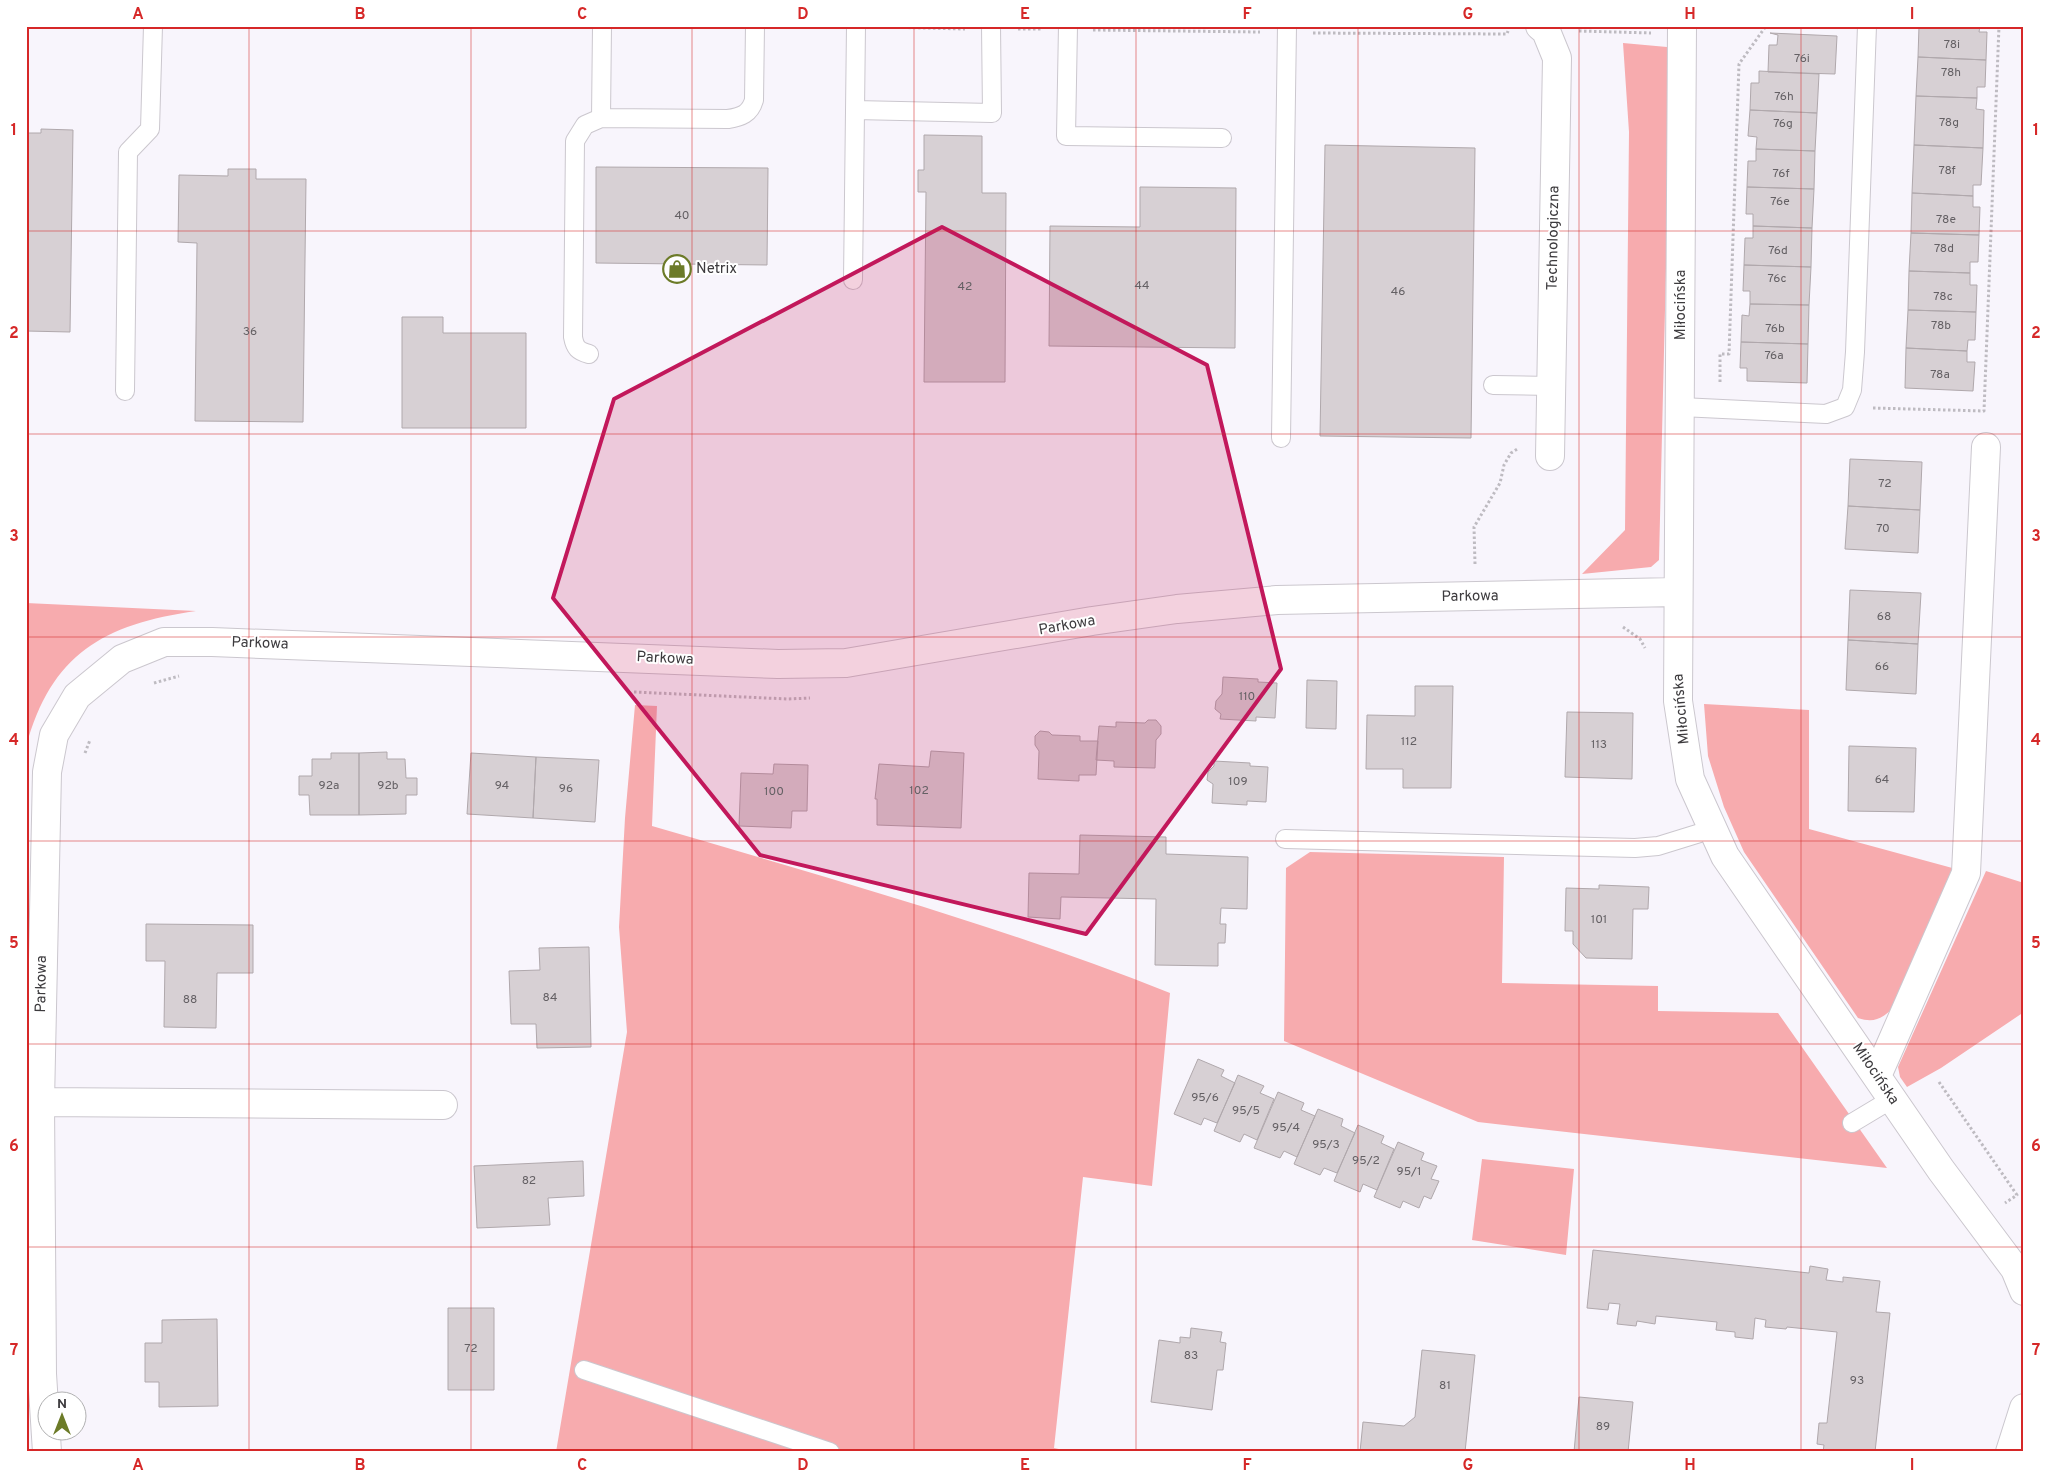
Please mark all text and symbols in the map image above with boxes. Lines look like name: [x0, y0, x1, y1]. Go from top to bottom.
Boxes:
text: A: [132, 5, 144, 25]
text: B: [354, 5, 366, 25]
text: C: [577, 5, 587, 25]
text: D: [797, 5, 809, 25]
text: E: [1020, 5, 1030, 25]
text: F: [1242, 5, 1252, 25]
text: G: [1463, 5, 1473, 25]
text: H: [1684, 5, 1696, 25]
text: I: [1910, 5, 1914, 25]
house number: 78i: [1944, 37, 1960, 53]
house number: 76i: [1794, 51, 1810, 67]
house number: 78h: [1941, 65, 1961, 81]
house number: 76h: [1774, 89, 1794, 105]
house number: 78g: [1939, 115, 1959, 131]
house number: 76g: [1773, 116, 1793, 132]
text: 1: [11, 121, 17, 141]
text: 1: [2033, 121, 2039, 141]
house number: 78f: [1938, 163, 1956, 179]
house number: 76f: [1773, 166, 1789, 182]
street label: Technologiczna: [1544, 185, 1564, 291]
house number: 76e: [1770, 194, 1790, 210]
house number: 40: [674, 208, 690, 224]
house number: 78e: [1936, 212, 1956, 228]
house number: 78d: [1934, 241, 1954, 257]
house number: 76d: [1768, 243, 1788, 259]
shop icon: Netrix: [662, 254, 692, 284]
place label: Netrix: [696, 260, 737, 279]
street label: Miłocińska: [1672, 270, 1691, 340]
house number: 76c: [1768, 271, 1786, 287]
house number: 44: [1135, 278, 1149, 294]
house number: 42: [958, 279, 972, 295]
house number: 46: [1391, 284, 1405, 300]
house number: 78c: [1933, 289, 1953, 305]
house number: 78b: [1931, 318, 1951, 334]
house number: 76b: [1765, 321, 1785, 337]
text: 2: [9, 324, 19, 344]
house number: 36: [243, 324, 257, 340]
text: 2: [2031, 324, 2041, 344]
house number: 76a: [1764, 348, 1784, 364]
house number: 78a: [1930, 367, 1950, 383]
house number: 72: [1878, 476, 1892, 492]
house number: 70: [1876, 521, 1890, 537]
text: 3: [9, 527, 19, 547]
text: 3: [2031, 527, 2041, 547]
street label: Parkowa: [1441, 587, 1499, 607]
house number: 68: [1877, 609, 1891, 625]
street label: Parkowa: [1037, 612, 1097, 640]
street label: Parkowa: [231, 634, 289, 654]
street label: Parkowa: [636, 648, 694, 670]
house number: 66: [1875, 659, 1889, 675]
street label: Miłocińska: [1669, 673, 1695, 745]
house number: 110: [1239, 689, 1255, 705]
text: 4: [9, 731, 19, 751]
text: 4: [2031, 731, 2041, 751]
house number: 112: [1401, 734, 1417, 750]
house number: 113: [1591, 737, 1607, 753]
house number: 64: [1875, 772, 1889, 788]
house number: 109: [1228, 774, 1248, 790]
house number: 92a: [319, 778, 339, 794]
house number: 92b: [377, 778, 399, 794]
house number: 94: [495, 778, 509, 794]
house number: 96: [559, 781, 573, 797]
house number: 102: [909, 783, 929, 799]
house number: 100: [764, 784, 784, 800]
house number: 101: [1591, 912, 1607, 928]
text: 5: [9, 934, 19, 954]
text: 5: [2031, 934, 2041, 954]
street label: Parkowa: [32, 955, 52, 1013]
house number: 84: [543, 990, 557, 1006]
house number: 88: [183, 992, 197, 1008]
street label: Miłocińska: [1847, 1039, 1903, 1109]
house number: 95/6: [1191, 1090, 1219, 1106]
house number: 95/5: [1232, 1103, 1260, 1119]
house number: 95/4: [1272, 1120, 1300, 1136]
text: 6: [9, 1137, 19, 1157]
house number: 95/3: [1312, 1137, 1340, 1153]
text: 6: [2031, 1137, 2041, 1157]
house number: 95/2: [1352, 1153, 1380, 1169]
house number: 95/1: [1397, 1164, 1421, 1180]
house number: 82: [522, 1173, 536, 1189]
text: 7: [10, 1341, 18, 1361]
house number: 72: [464, 1341, 478, 1357]
text: 7: [2032, 1341, 2040, 1361]
house number: 83: [1184, 1348, 1198, 1364]
house number: 93: [1850, 1373, 1864, 1389]
house number: 81: [1439, 1378, 1451, 1394]
north arrow: [38, 1390, 88, 1440]
text: N: [57, 1396, 67, 1413]
house number: 89: [1596, 1419, 1610, 1435]
text: A: [132, 1456, 144, 1476]
text: B: [354, 1456, 366, 1476]
text: C: [577, 1456, 587, 1476]
text: D: [797, 1456, 809, 1476]
text: E: [1020, 1456, 1030, 1476]
text: F: [1242, 1456, 1252, 1476]
text: G: [1463, 1456, 1473, 1476]
text: H: [1684, 1456, 1696, 1476]
text: I: [1910, 1456, 1914, 1476]

